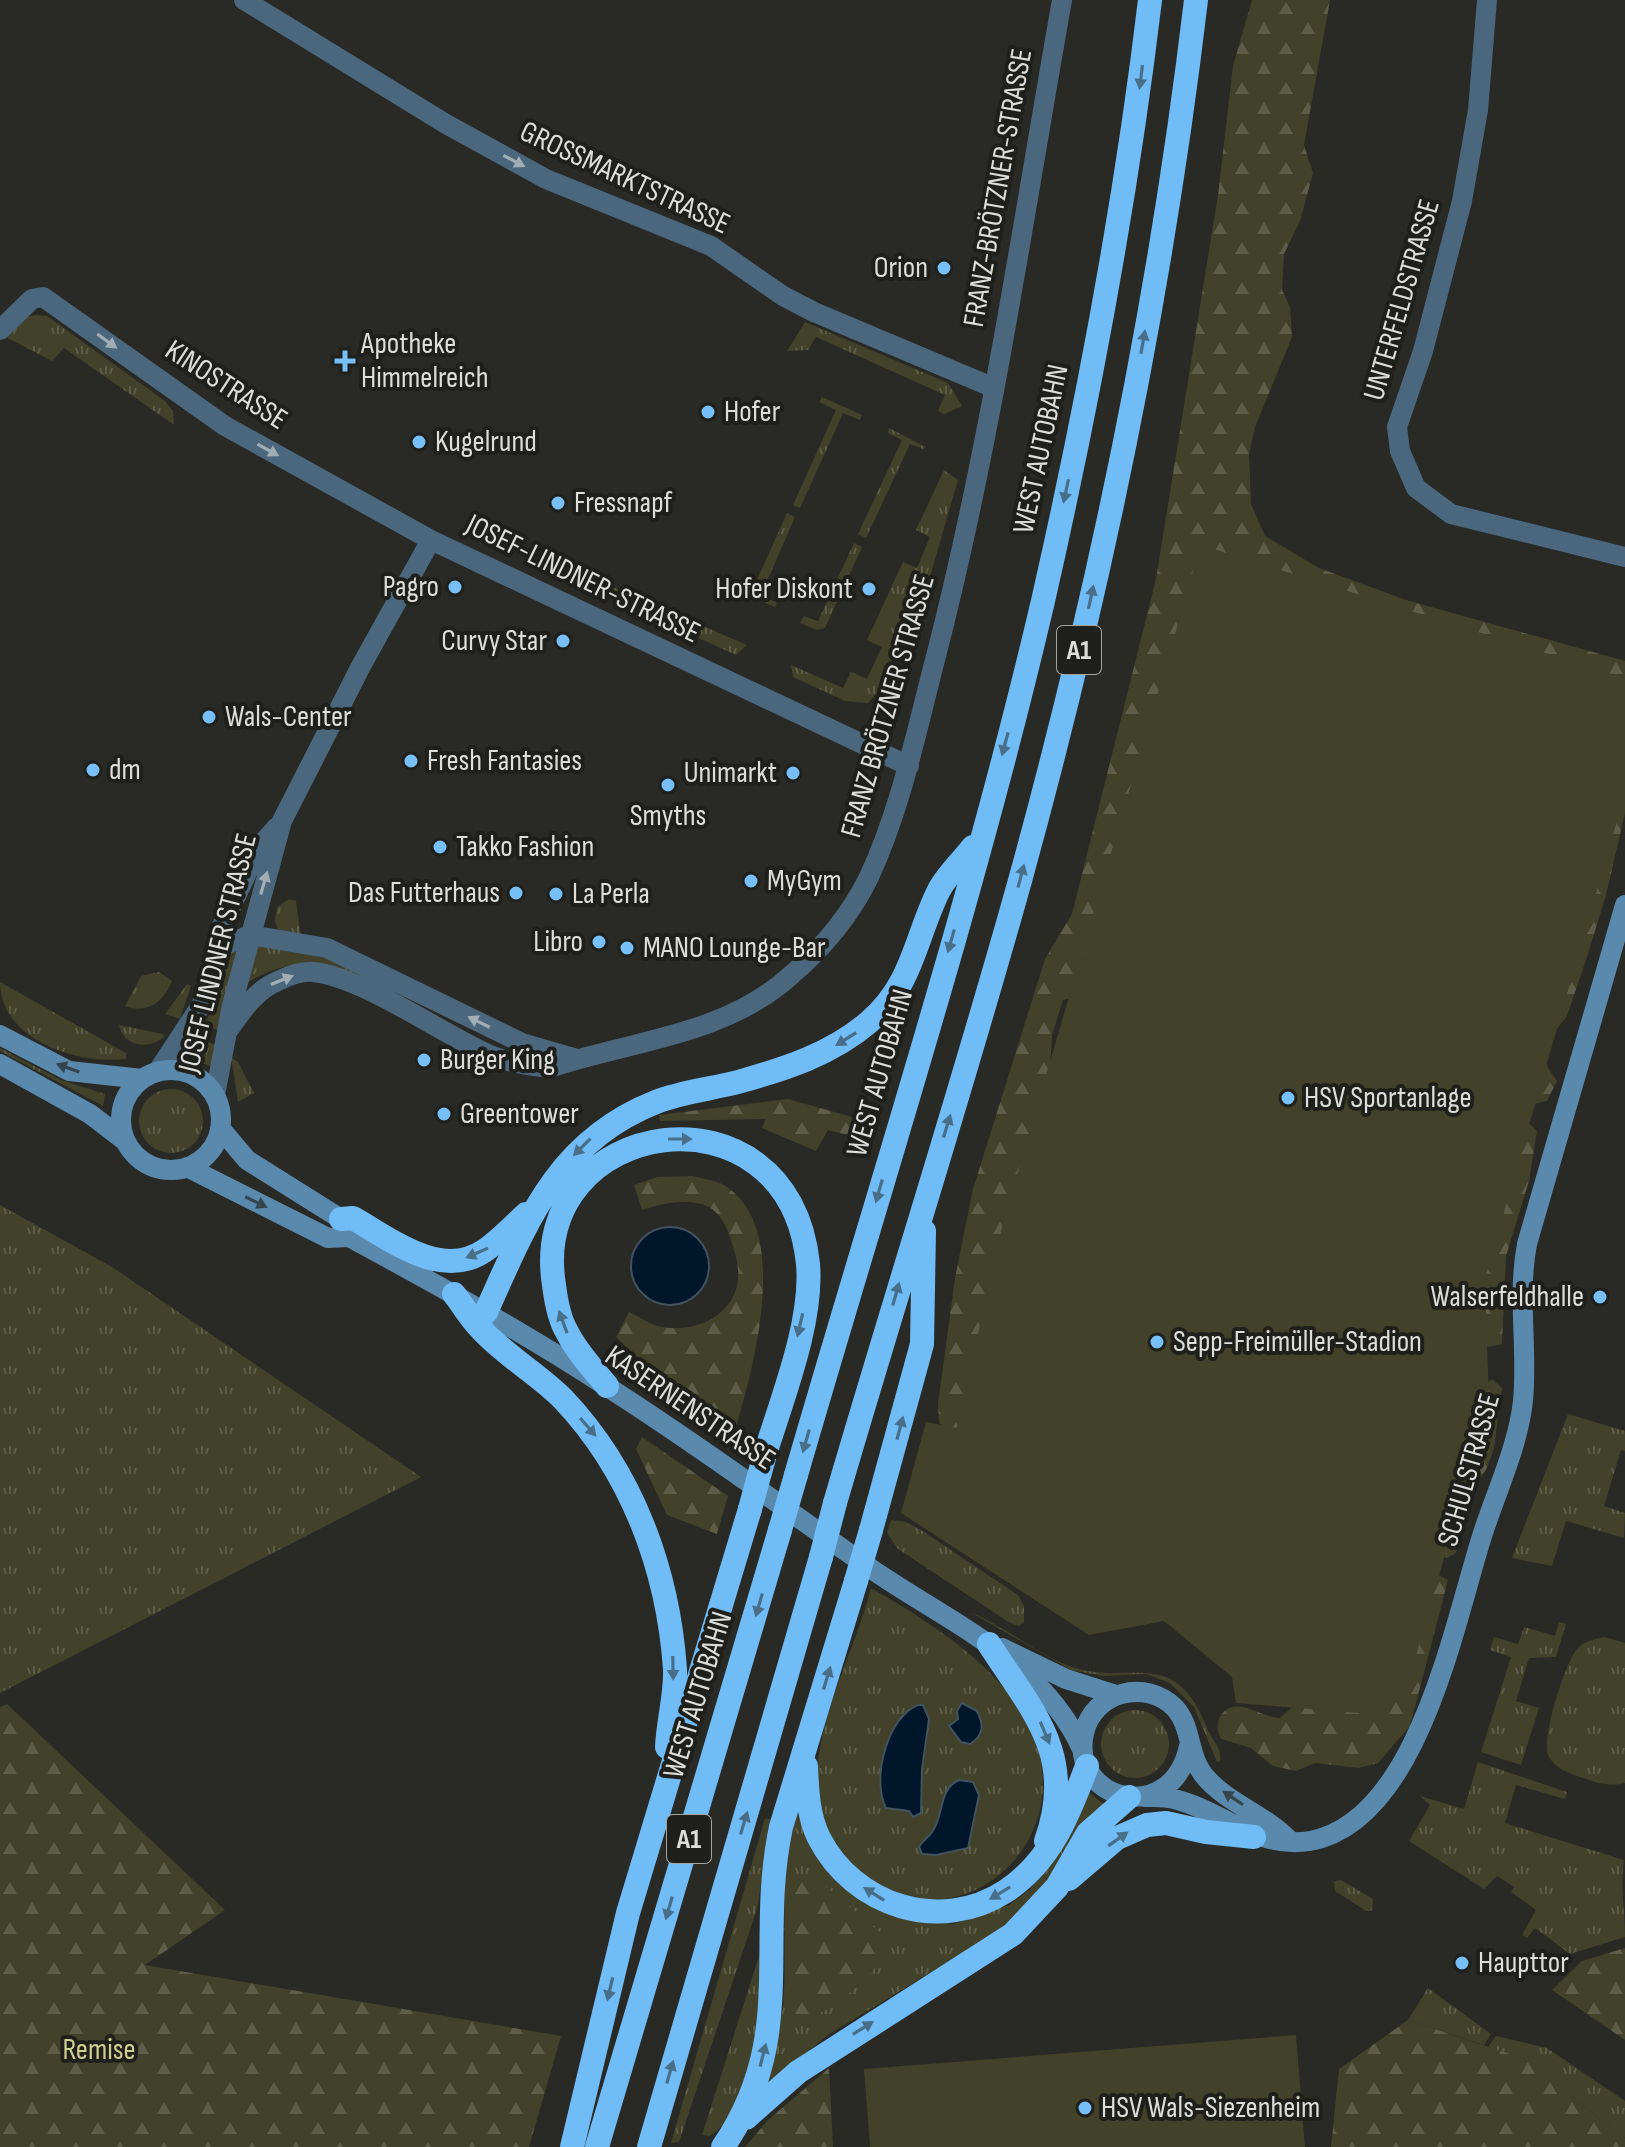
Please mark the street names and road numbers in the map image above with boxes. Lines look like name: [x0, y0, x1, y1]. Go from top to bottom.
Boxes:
street label: FRANZ-BRÖTZNER-STRASSE: [956, 46, 1040, 330]
street label: GROSSMARKTSTRASSE: [514, 114, 736, 242]
street label: UNTERFELDSTRASSE: [1356, 195, 1448, 405]
street label: KINOSTRASSE: [158, 332, 294, 438]
street label: WEST AUTOBAHN: [1006, 361, 1076, 537]
street label: JOSEF-LINDNER-STRASSE: [459, 506, 706, 651]
street label: FRANZ BRÖTZNER STRASSE: [833, 570, 943, 842]
road number: A1: [1057, 626, 1101, 674]
street label: JOSEF LINDNER STRASSE: [171, 830, 265, 1077]
street label: WEST AUTOBAHN: [839, 985, 921, 1161]
street label: KASERNENSTRASSE: [598, 1338, 782, 1478]
street label: SCHULSTRASSE: [1430, 1389, 1508, 1551]
street label: WEST AUTOBAHN: [656, 1607, 740, 1783]
road number: A1: [667, 1815, 711, 1863]

